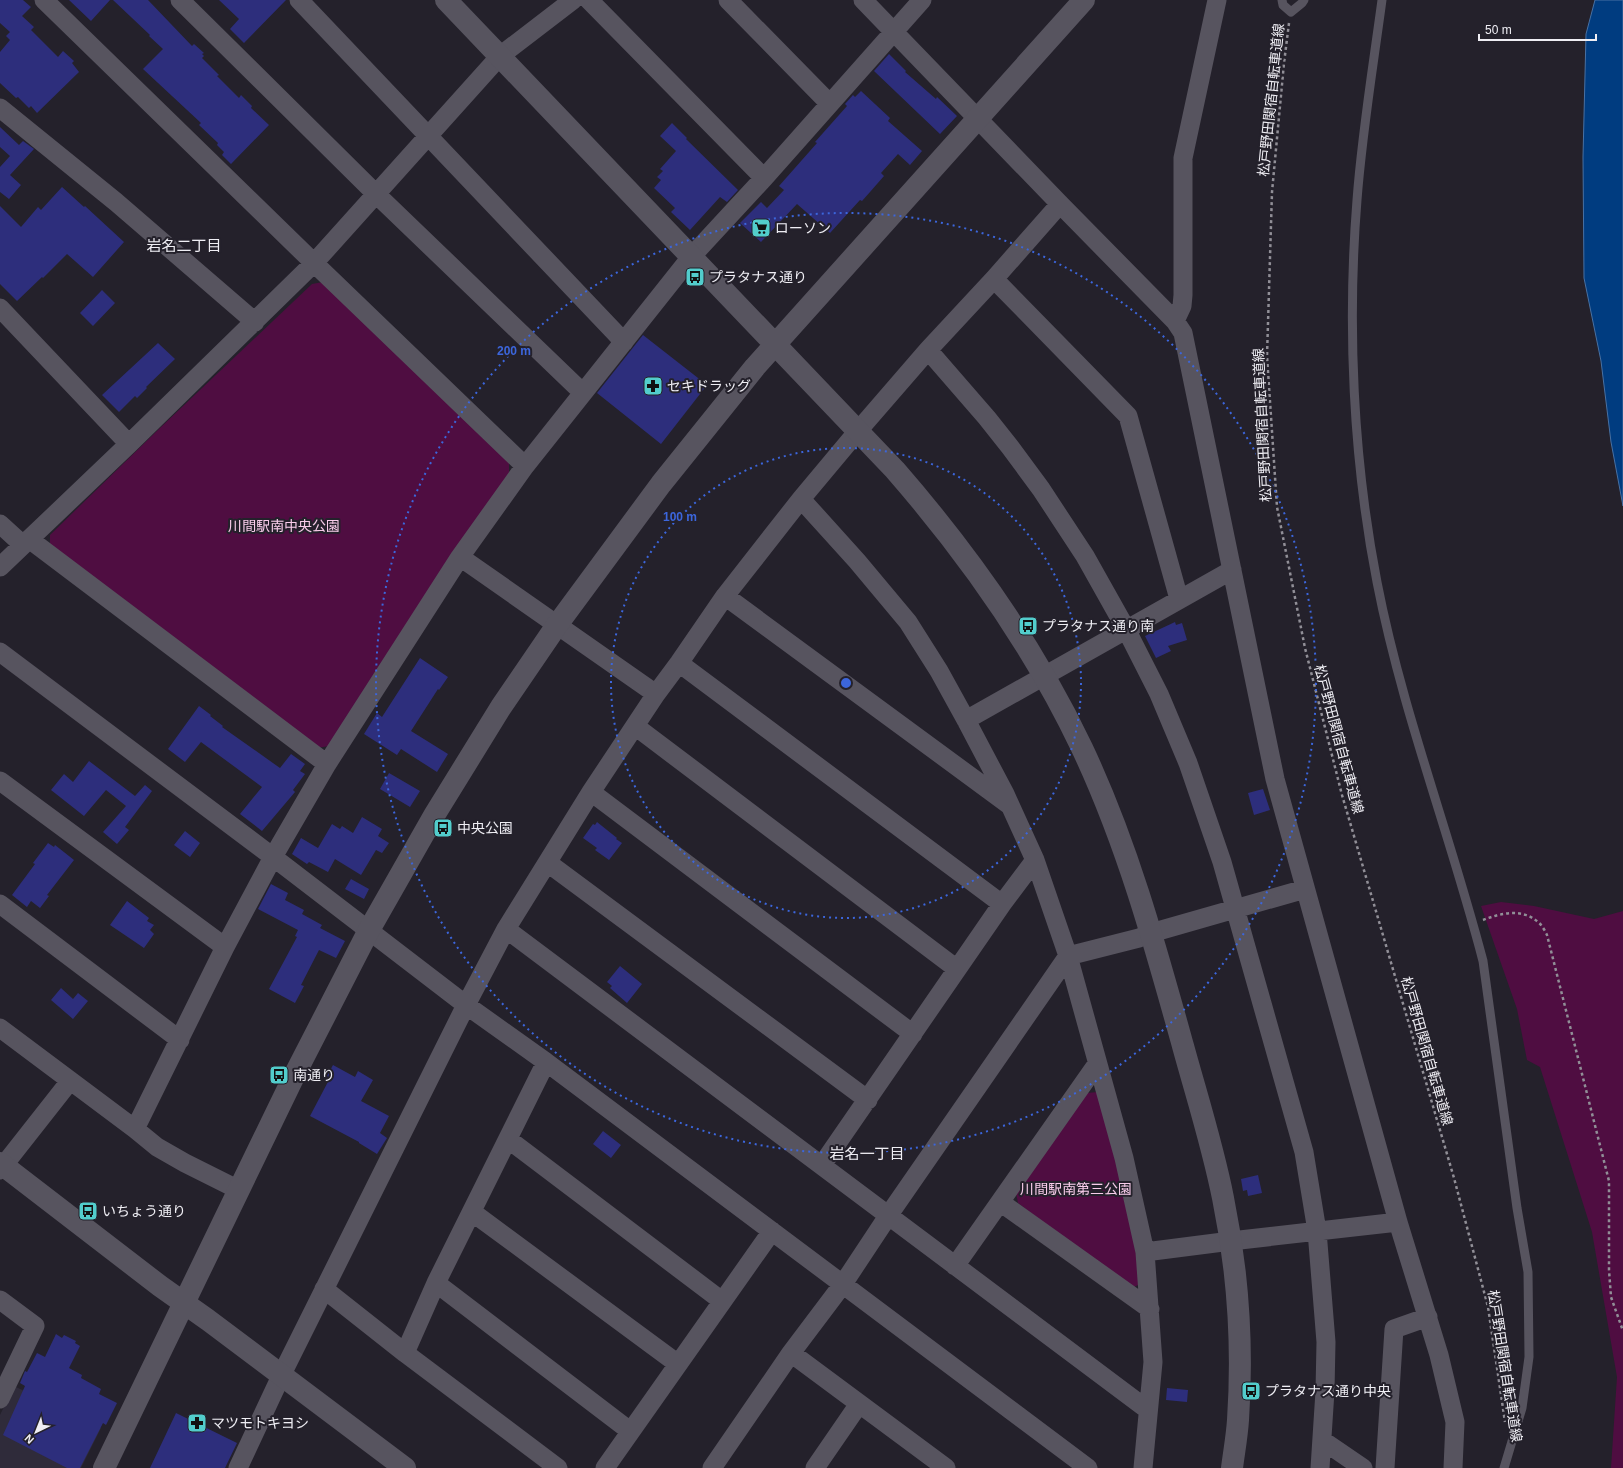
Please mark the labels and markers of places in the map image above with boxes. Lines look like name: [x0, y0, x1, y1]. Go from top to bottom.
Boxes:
supermarket icon: ローソン: [750, 217, 772, 239]
place label: ローソン: [775, 220, 831, 236]
bus stop icon: プラタナス通り: [684, 266, 706, 288]
place label: プラタナス通り: [709, 269, 807, 285]
pharmacy icon: セキドラッグ: [642, 375, 664, 397]
place label: セキドラッグ: [667, 378, 751, 394]
bus stop icon: プラタナス通り南: [1017, 615, 1039, 637]
place label: プラタナス通り南: [1042, 618, 1154, 634]
centre of rings: [839, 676, 853, 690]
bus stop icon: 中央公園: [432, 817, 454, 839]
place label: 中央公園: [457, 820, 513, 836]
bus stop icon: 南通り: [268, 1064, 290, 1086]
place label: 南通り: [293, 1067, 335, 1083]
bus stop icon: いちょう通り: [77, 1200, 99, 1222]
place label: いちょう通り: [102, 1203, 186, 1219]
bus stop icon: プラタナス通り中央: [1240, 1380, 1262, 1402]
place label: プラタナス通り中央: [1265, 1383, 1391, 1399]
pharmacy icon: マツモトキヨシ: [186, 1412, 208, 1434]
place label: マツモトキヨシ: [211, 1415, 309, 1431]

